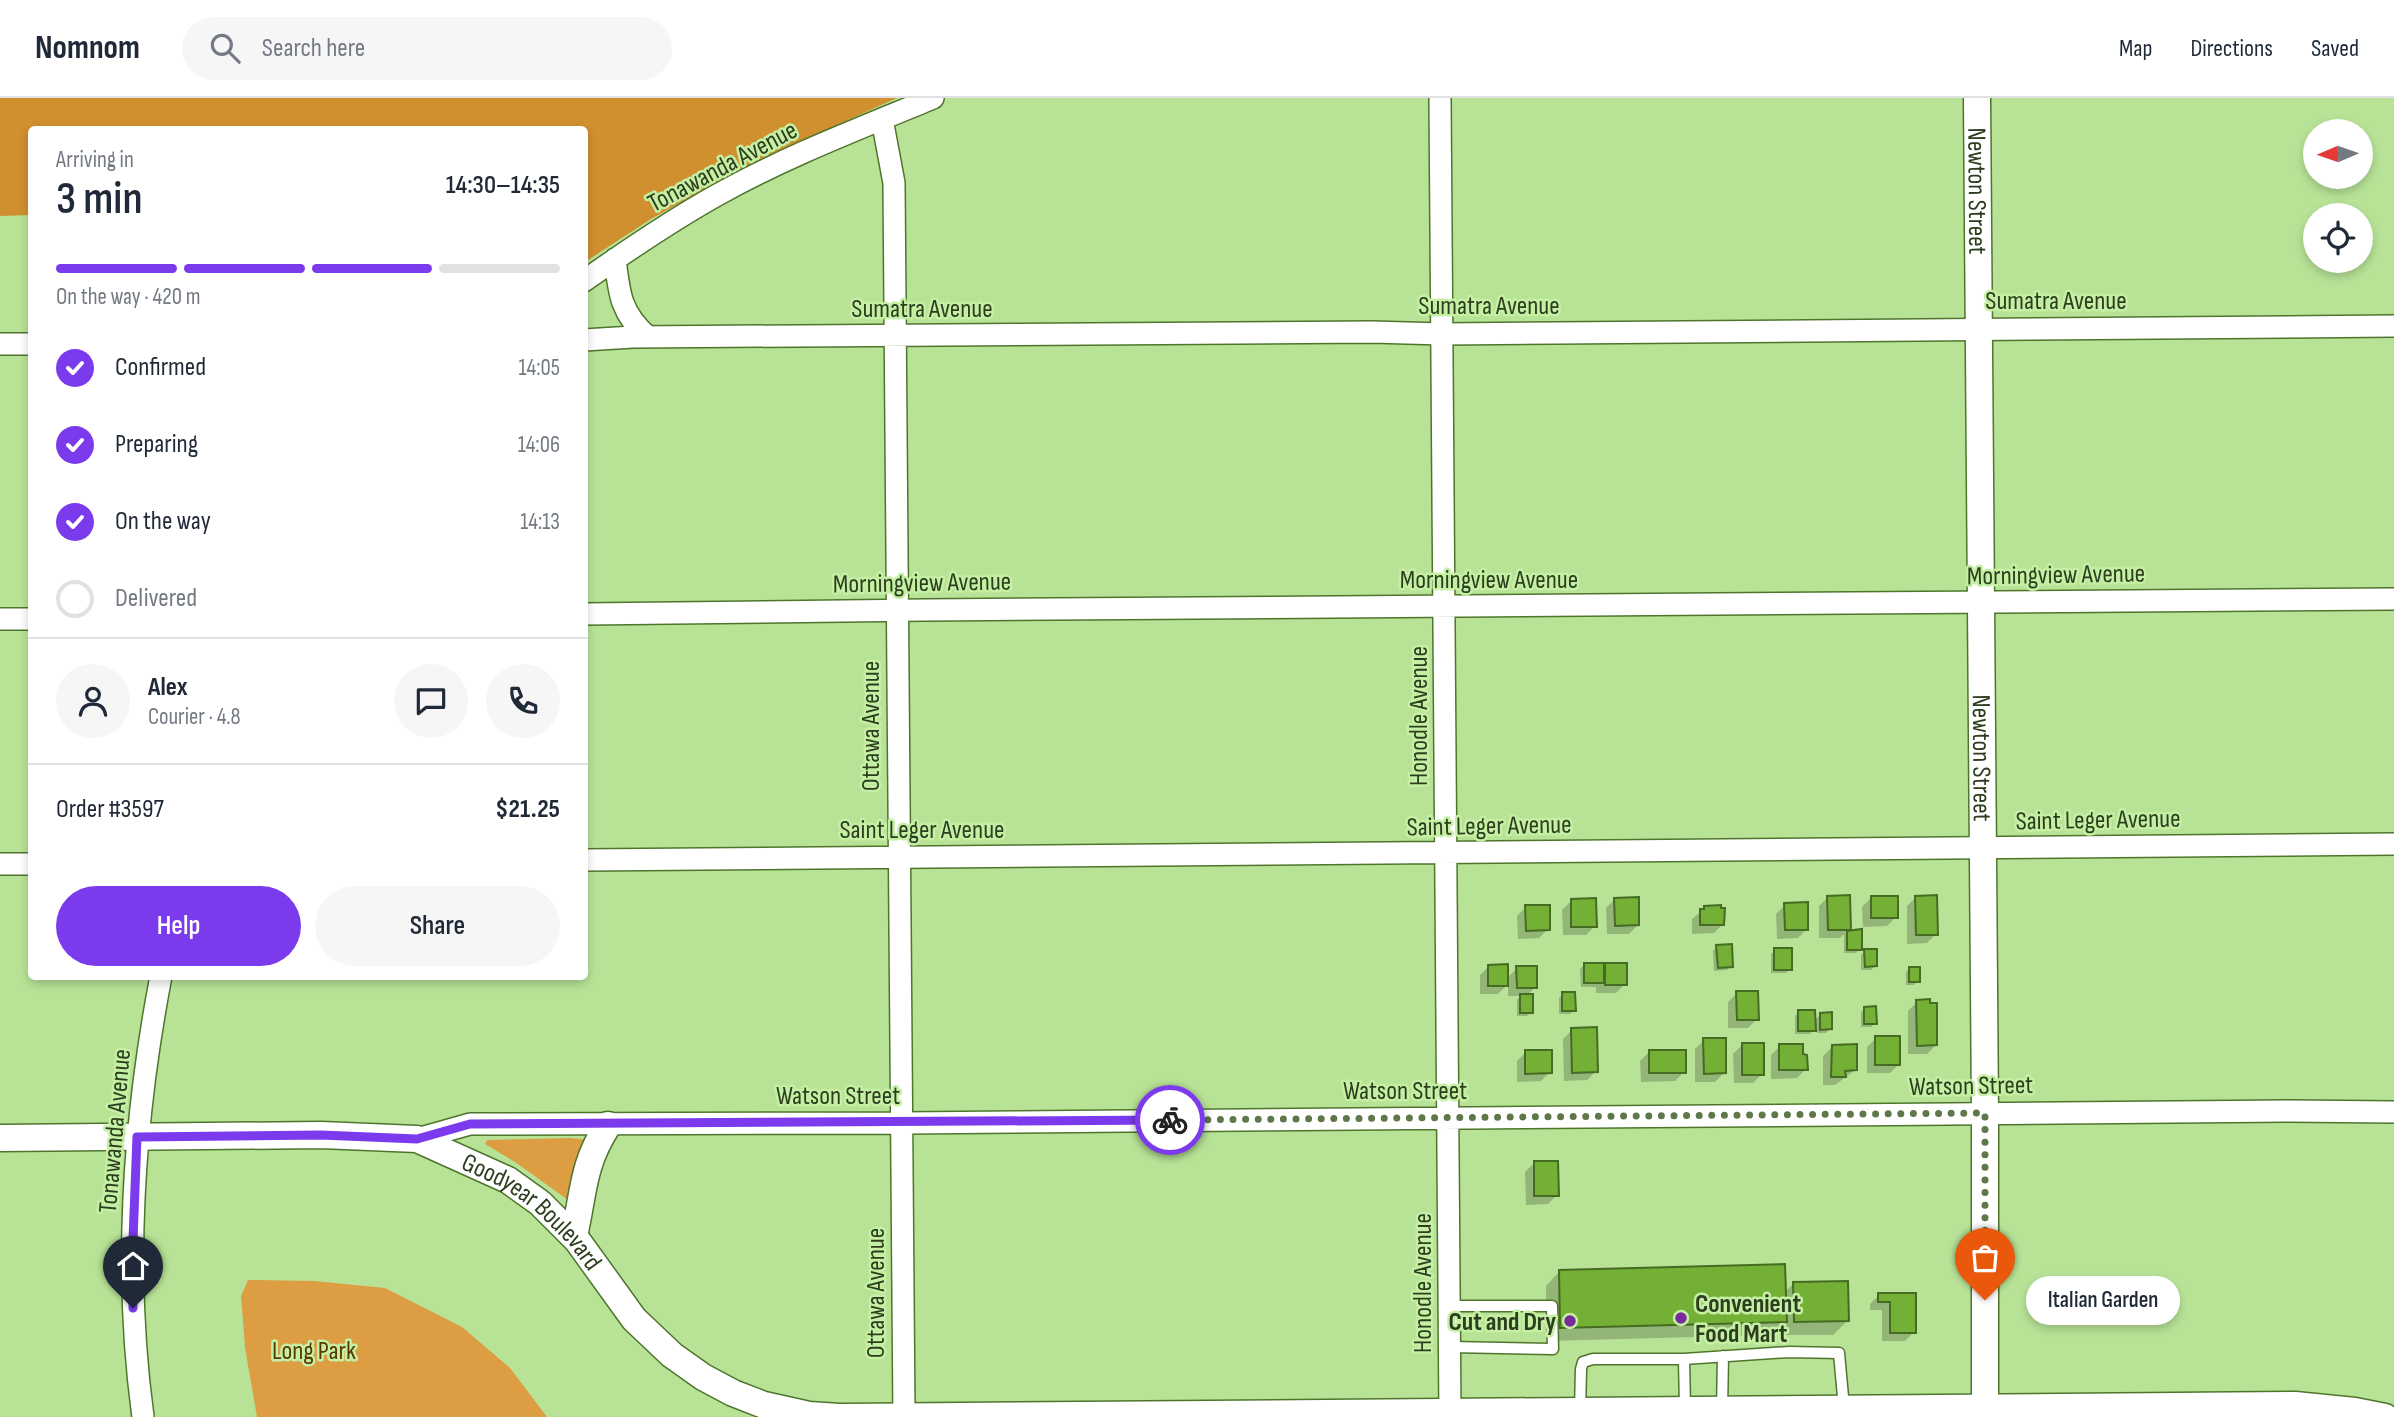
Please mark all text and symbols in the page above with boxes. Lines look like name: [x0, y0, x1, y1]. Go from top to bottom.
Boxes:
search box: [182, 17, 672, 80]
text: Nomnom: [35, 28, 140, 68]
icon: search: [206, 29, 244, 67]
text: Search here: [262, 33, 365, 64]
text: Map: [2119, 34, 2152, 63]
text: Directions: [2190, 34, 2273, 63]
text: Saved: [2311, 34, 2359, 63]
street label: Tonawanda Avenue: [643, 115, 803, 220]
north arrow: [2303, 119, 2373, 189]
map controls: [2303, 119, 2373, 273]
street label: Newton Street: [1960, 127, 1992, 255]
text: Arriving in: [56, 146, 134, 174]
text: 14:30–14:35: [446, 170, 560, 201]
text: 3 min: [56, 172, 143, 227]
button: locate: [2303, 203, 2373, 273]
text: On the way · 420 m: [56, 283, 200, 311]
street label: Sumatra Avenue: [1985, 286, 2127, 317]
street label: Sumatra Avenue: [1418, 291, 1560, 322]
street label: Sumatra Avenue: [851, 294, 993, 325]
icon: check: [56, 349, 94, 387]
text: Confirmed: [115, 352, 206, 383]
text: 14:05: [519, 354, 560, 382]
icon: check: [56, 426, 94, 464]
text: Preparing: [115, 429, 198, 460]
text: 14:06: [518, 431, 560, 459]
icon: check: [56, 503, 94, 541]
text: On the way: [115, 506, 211, 537]
text: 14:13: [520, 508, 560, 536]
street label: Morningview Avenue: [1967, 558, 2145, 593]
street label: Morningview Avenue: [1400, 565, 1578, 596]
street label: Morningview Avenue: [833, 566, 1011, 601]
text: Delivered: [115, 583, 197, 614]
street label: Honodle Avenue: [1404, 646, 1435, 786]
street label: Ottawa Avenue: [856, 661, 887, 791]
button: person: [56, 664, 130, 738]
button: chat: [394, 664, 468, 738]
button: phone: [486, 664, 560, 738]
text: Alex: [148, 672, 188, 703]
street label: Newton Street: [1965, 694, 1997, 822]
text: Courier · 4.8: [148, 703, 241, 731]
text: Order #3597: [56, 794, 164, 825]
text: $21.25: [495, 794, 560, 825]
street label: Saint Leger Avenue: [2015, 804, 2181, 837]
street label: Saint Leger Avenue: [1406, 810, 1572, 843]
street label: Saint Leger Avenue: [839, 815, 1005, 846]
button: Help: [56, 886, 301, 966]
button: Share: [315, 886, 560, 966]
street label: Tonawanda Avenue: [93, 1048, 138, 1214]
street label: Watson Street: [1909, 1070, 2033, 1103]
street label: Watson Street: [1343, 1076, 1467, 1107]
street label: Watson Street: [776, 1081, 900, 1112]
courier: [1135, 1085, 1205, 1155]
icon: bike: [1151, 1101, 1189, 1139]
street label: Goodyear Boulevard: [457, 1147, 608, 1277]
street label: Honodle Avenue: [1408, 1213, 1439, 1353]
street label: Ottawa Avenue: [861, 1228, 892, 1358]
pin: [1955, 1228, 2015, 1300]
pin: [103, 1236, 163, 1308]
icon: bag: [1966, 1239, 2004, 1277]
icon: home: [114, 1247, 152, 1285]
callout: Italian Garden: [2027, 1276, 2181, 1324]
text: Italian Garden: [2048, 1286, 2158, 1314]
place label: Convenient Food Mart: [1695, 1289, 1801, 1350]
place label: Cut and Dry: [1449, 1307, 1556, 1338]
marker: Convenient Food Mart: [1673, 1310, 1689, 1326]
marker: Cut and Dry: [1562, 1313, 1578, 1329]
park label: Long Park: [272, 1336, 356, 1367]

